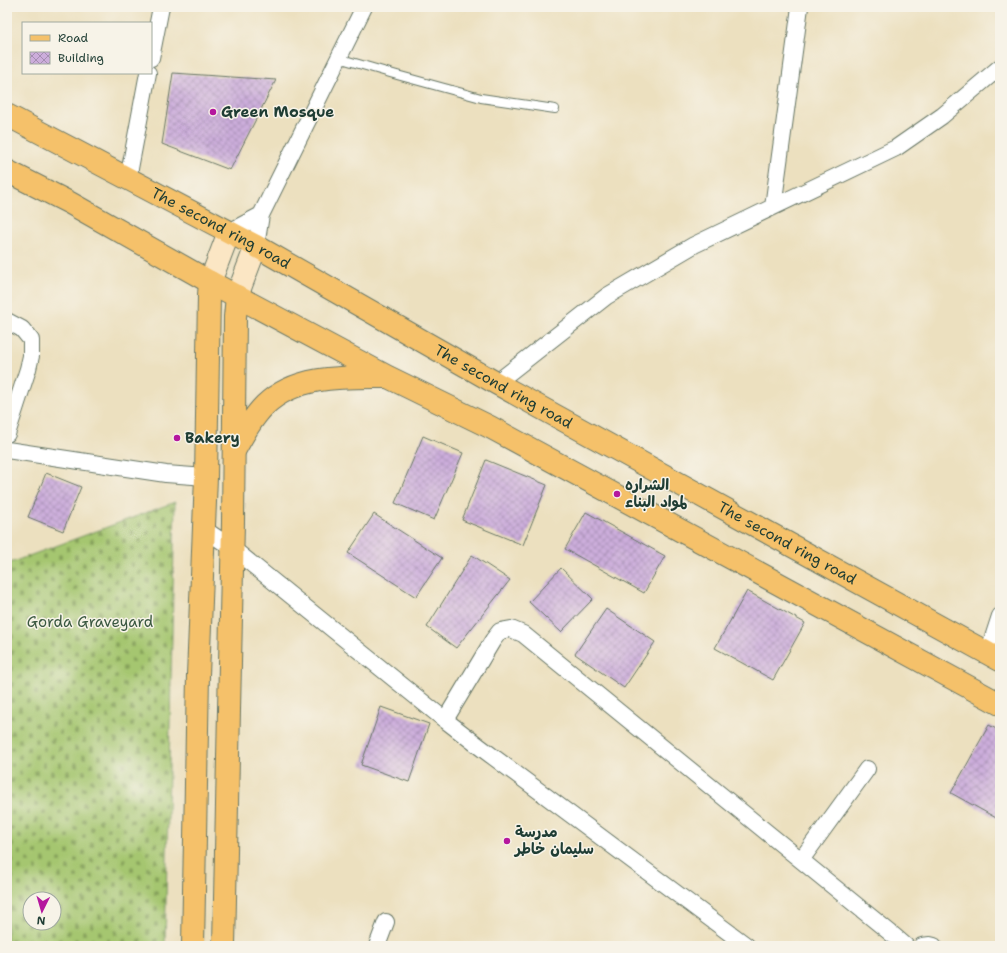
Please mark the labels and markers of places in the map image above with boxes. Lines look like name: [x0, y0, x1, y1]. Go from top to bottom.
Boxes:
place label: Green Mosque: [221, 102, 334, 122]
marker: Green Mosque: [208, 107, 218, 117]
place label: Bakery: [185, 428, 240, 448]
marker: Bakery: [172, 433, 182, 443]
place label: الشراره لمواد البناء: [625, 475, 687, 512]
marker: الشراره لمواد البناء: [612, 489, 622, 499]
place label: مدرسة سليمان خاطر: [513, 822, 594, 859]
marker: مدرسة سليمان خاطر: [502, 836, 512, 846]

